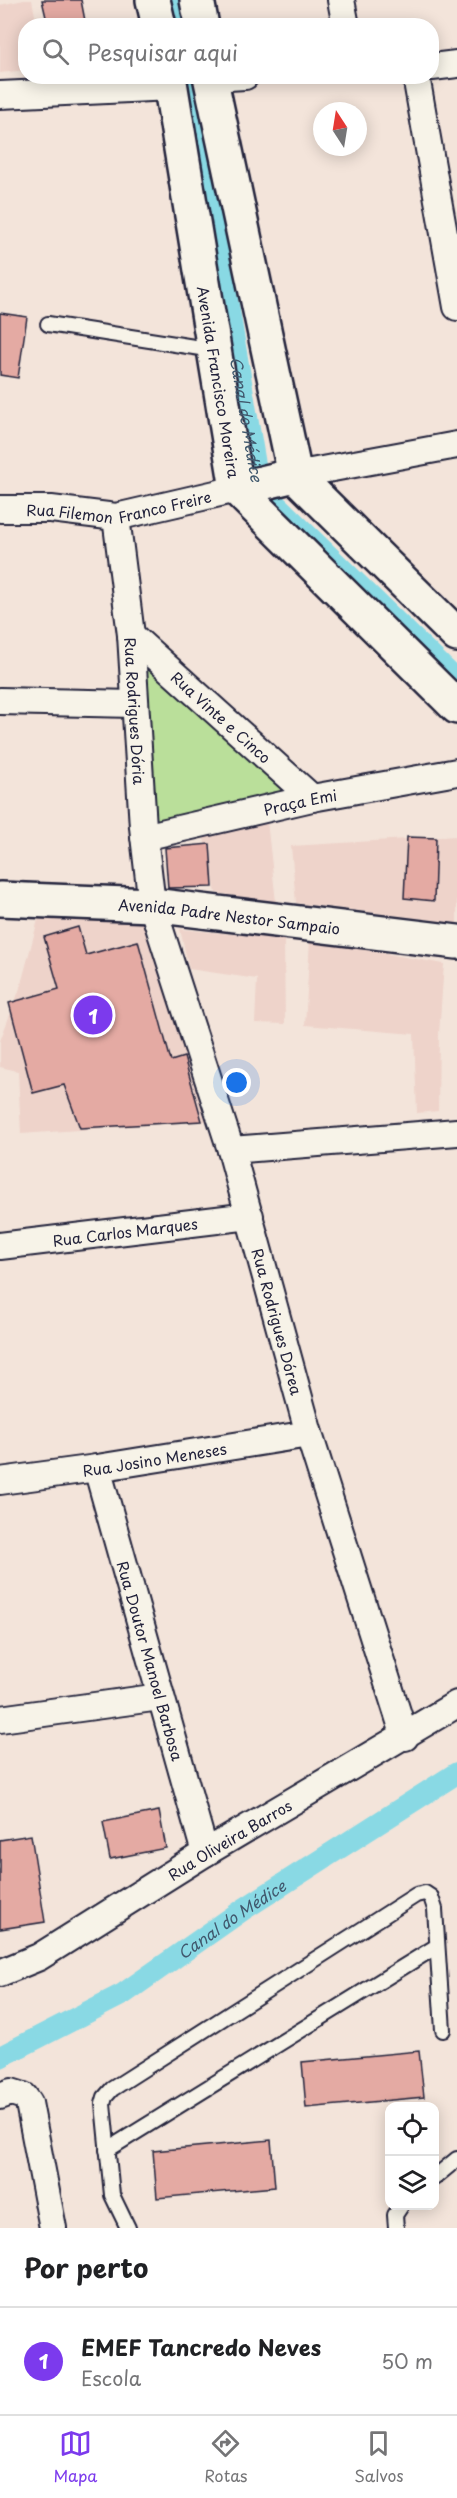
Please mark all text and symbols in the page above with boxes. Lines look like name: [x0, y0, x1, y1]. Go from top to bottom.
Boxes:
search box: [18, 18, 439, 84]
icon: search: [39, 35, 72, 68]
text: Pesquisar aqui: [87, 35, 238, 68]
north arrow: [313, 102, 367, 156]
street label: Avenida Francisco Moreira: [192, 284, 247, 480]
water label: Canal do Médice: [225, 355, 270, 485]
street label: Rua Filemon Franco Freire: [26, 484, 213, 529]
street label: Rua Rodrigues Dória: [120, 637, 152, 786]
street label: Rua Vinte e Cinco: [166, 665, 277, 768]
street label: Praça Emi: [261, 782, 339, 820]
street label: Avenida Padre Nestor Sampaio: [118, 892, 342, 939]
pin: 1: [74, 992, 112, 1038]
your location: [222, 1068, 251, 1097]
street label: Rua Carlos Marques: [51, 1211, 199, 1251]
street label: Rua Rodrigues Dórea: [247, 1245, 309, 1398]
street label: Rua Josino Meneses: [81, 1436, 228, 1481]
street label: Rua Doutor Manoel Barbosa: [112, 1558, 190, 1764]
street label: Rua Oliveira Barros: [163, 1793, 296, 1885]
water label: Canal do Médice: [172, 1873, 291, 1964]
map controls: [385, 2102, 439, 2210]
button: locate: [385, 2102, 439, 2156]
button: layers: [385, 2156, 439, 2210]
text: Por perto: [24, 2248, 148, 2287]
text: EMEF Tancredo Neves: [81, 2330, 321, 2363]
text: 1: [39, 2346, 48, 2376]
text: 50 m: [381, 2346, 433, 2376]
text: Escola: [81, 2363, 141, 2393]
tab: Mapa: [53, 2427, 97, 2487]
tab: Rotas: [204, 2427, 248, 2487]
tab: Salvos: [354, 2427, 404, 2487]

